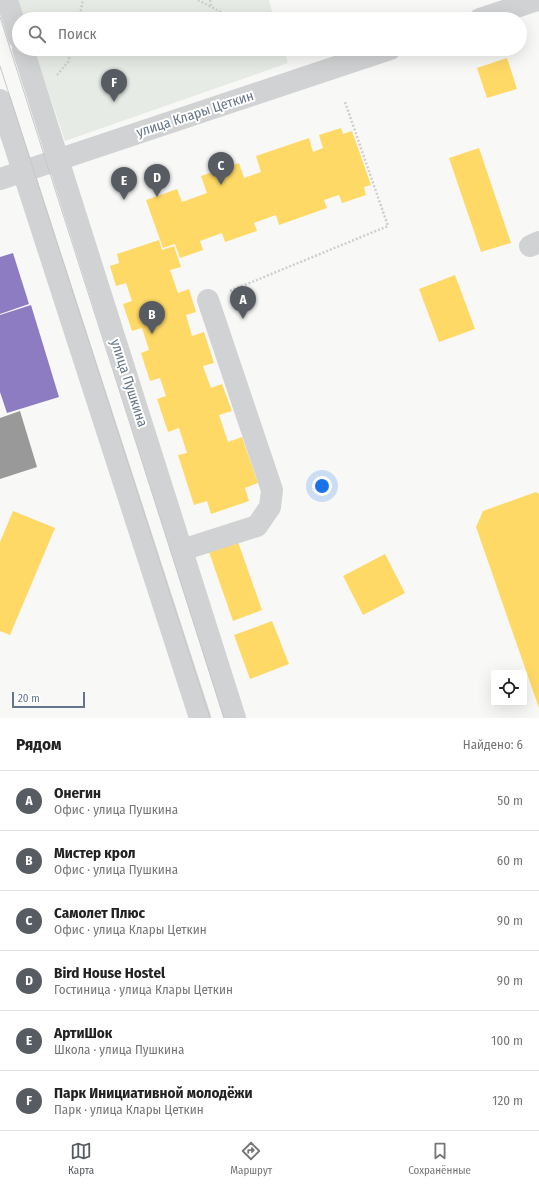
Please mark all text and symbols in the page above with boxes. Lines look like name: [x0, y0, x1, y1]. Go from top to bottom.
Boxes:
search box: [12, 12, 527, 56]
icon: search: [26, 23, 48, 45]
text: Поиск: [58, 25, 96, 43]
pin: F: [101, 69, 127, 102]
street label: улица Клары Цеткин: [134, 87, 256, 141]
pin: C: [208, 152, 234, 185]
pin: D: [144, 164, 170, 197]
pin: E: [111, 167, 137, 200]
pin: A: [230, 286, 256, 319]
pin: B: [139, 301, 165, 334]
street label: улица Пушкина: [107, 337, 151, 429]
your location: [312, 476, 332, 496]
map controls: [491, 670, 527, 706]
button: locate: [491, 670, 527, 706]
scale bar: [12, 690, 85, 709]
text: 20 m: [18, 692, 40, 705]
text: Рядом: [16, 734, 61, 755]
text: Найдено: 6: [463, 737, 523, 752]
text: Онегин: [54, 784, 101, 802]
text: A: [25, 793, 33, 808]
text: 50 m: [497, 793, 523, 808]
text: Офис · улица Пушкина: [54, 802, 178, 817]
text: Мистер крол: [54, 844, 136, 862]
text: B: [25, 853, 33, 868]
text: 60 m: [497, 853, 523, 868]
text: Офис · улица Пушкина: [54, 862, 178, 877]
text: Самолет Плюс: [54, 904, 145, 922]
text: C: [26, 913, 32, 928]
text: 90 m: [497, 913, 523, 928]
text: Офис · улица Клары Цеткин: [54, 922, 207, 937]
text: Bird House Hostel: [54, 964, 165, 982]
text: D: [25, 973, 33, 988]
text: 90 m: [497, 973, 523, 988]
text: Гостиница · улица Клары Цеткин: [54, 982, 233, 997]
text: АртиШок: [54, 1024, 112, 1042]
text: E: [26, 1033, 32, 1048]
text: 100 m: [491, 1033, 523, 1048]
text: Школа · улица Пушкина: [54, 1042, 184, 1057]
text: Парк Инициативной молодёжи: [54, 1084, 253, 1102]
text: F: [26, 1093, 32, 1108]
text: 120 m: [492, 1093, 523, 1108]
text: Парк · улица Клары Цеткин: [54, 1102, 204, 1117]
tab: Карта: [68, 1140, 94, 1177]
tab: Маршрут: [230, 1140, 272, 1177]
tab: Сохранённые: [408, 1140, 471, 1177]

